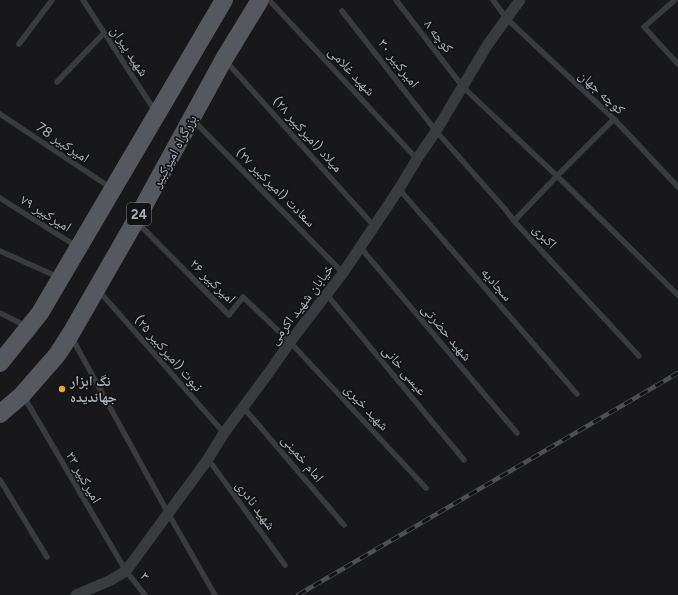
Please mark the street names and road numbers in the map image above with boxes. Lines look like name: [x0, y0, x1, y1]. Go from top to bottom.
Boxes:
street label: کوچه ۸: [420, 16, 457, 56]
street label: شهید پیران: [107, 23, 152, 80]
street label: امیرکبیر ۳۰: [374, 36, 423, 91]
street label: شهید غلامی: [325, 43, 379, 100]
street label: کوچه جهان: [575, 67, 628, 118]
street label: میلاد (امیرکبیر ۲۸): [269, 93, 346, 176]
street label: بزرگراه امیرکبیر: [148, 112, 201, 191]
street label: امیرکبیر 78: [33, 118, 93, 166]
street label: سعادت (امیرکبیر ۲۷): [232, 144, 319, 231]
street label: امیرکبیر ۷۹: [17, 191, 74, 236]
road number: 24: [127, 203, 151, 225]
street label: اکبری: [529, 220, 560, 252]
street label: امیرکبیر ۲۶: [186, 255, 239, 307]
street label: خیابان شهید اکرمی: [265, 260, 337, 348]
street label: سجادیه: [477, 264, 516, 305]
street label: شهید حضرتی: [418, 300, 475, 364]
street label: نبوت (امیرکبیر ۲۵): [131, 312, 207, 395]
street label: عیسی خانی: [379, 342, 431, 399]
street label: شهید خیری: [341, 380, 393, 434]
street label: امام خمینی: [277, 431, 327, 486]
street label: امیرکبیر ۲۳: [62, 448, 105, 506]
street label: شهید نادری: [232, 477, 279, 533]
street label: ۳: [136, 569, 153, 584]

